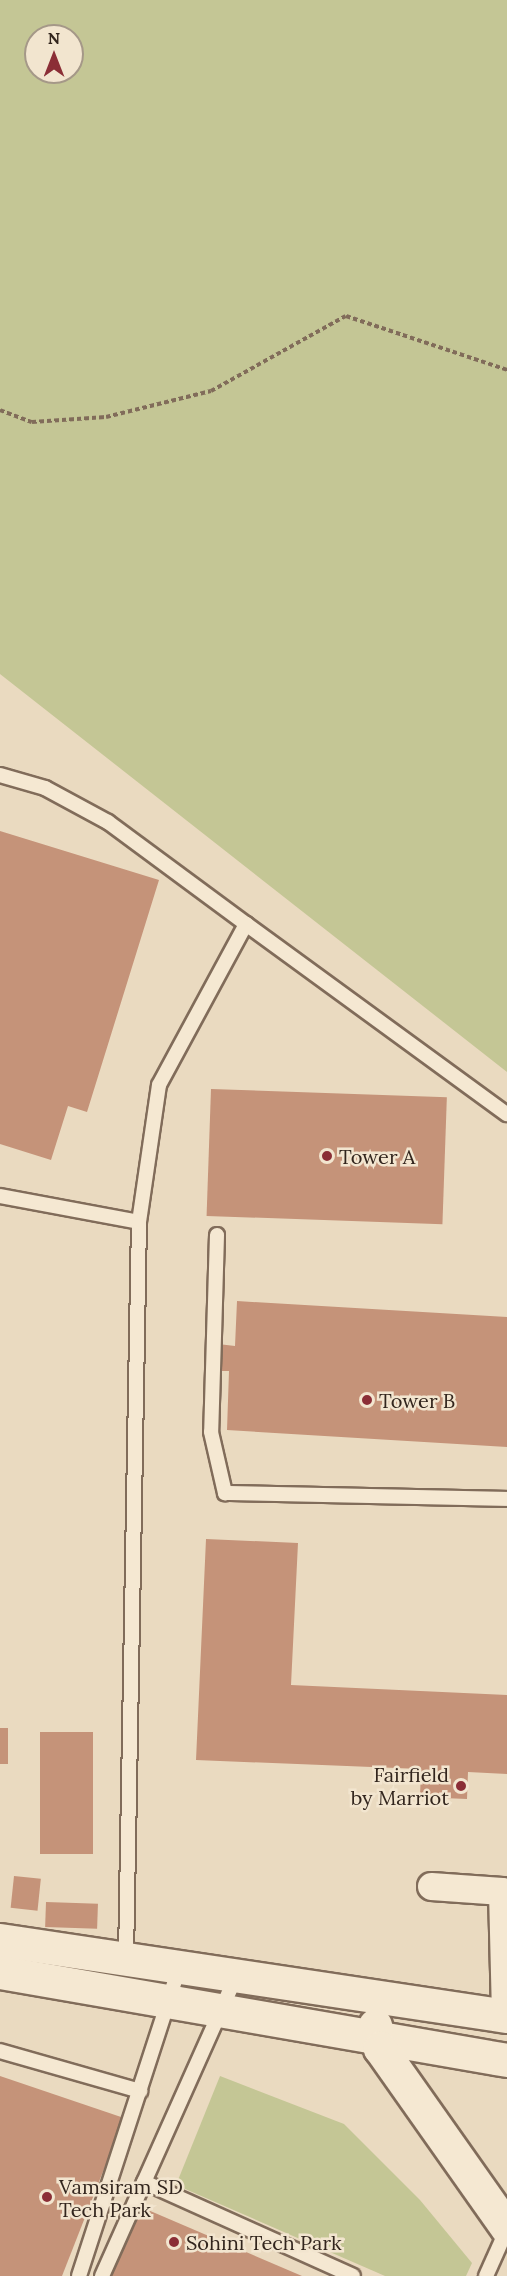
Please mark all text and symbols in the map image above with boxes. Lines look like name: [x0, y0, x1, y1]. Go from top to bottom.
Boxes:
north arrow: [24, 24, 84, 84]
text: N: [48, 28, 60, 48]
place label: Tower A: [339, 1144, 415, 1168]
marker: Tower A: [320, 1149, 334, 1163]
place label: Tower B: [379, 1388, 455, 1412]
marker: Tower B: [360, 1393, 374, 1407]
place label: Fairfield by Marriot: [351, 1762, 449, 1809]
marker: Fairfield by Marriot: [454, 1779, 468, 1793]
place label: Vamsiram SD Tech Park: [59, 2174, 183, 2221]
marker: Vamsiram SD Tech Park: [40, 2190, 54, 2204]
place label: Sohini Tech Park: [186, 2230, 342, 2254]
marker: Sohini Tech Park: [167, 2235, 181, 2249]

